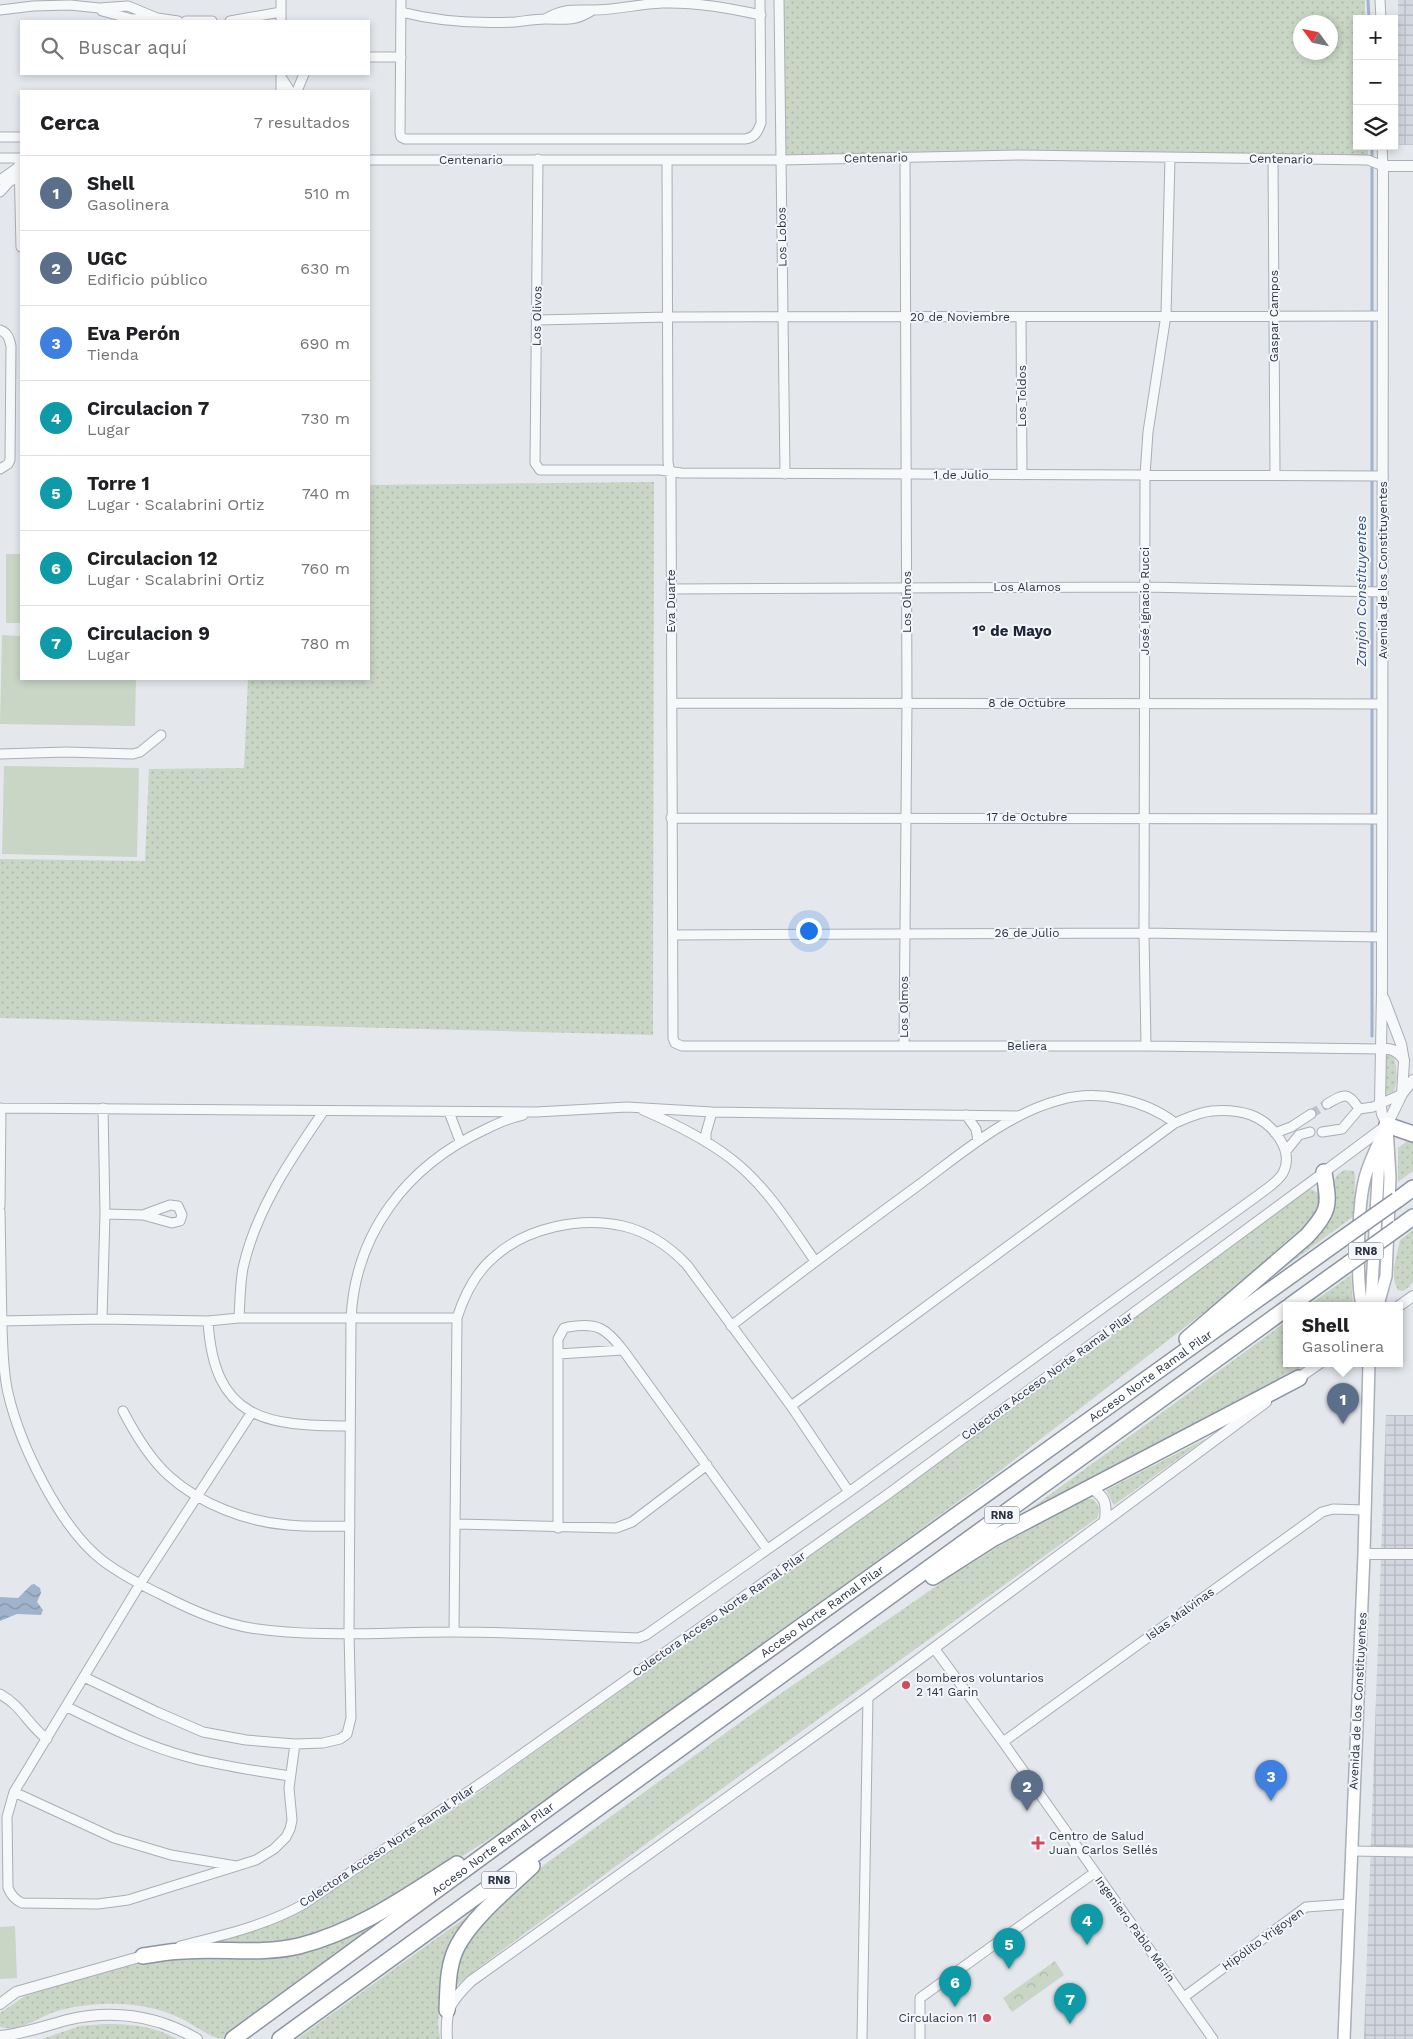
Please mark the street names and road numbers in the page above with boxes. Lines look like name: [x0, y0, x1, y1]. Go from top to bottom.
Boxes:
street label: Centenario: [844, 150, 908, 166]
street label: Centenario: [1249, 151, 1313, 167]
street label: Centenario: [439, 153, 503, 167]
street label: Los Lobos: [774, 207, 790, 267]
street label: Gaspar Campos: [1267, 270, 1281, 362]
street label: Los Olivos: [529, 286, 545, 346]
street label: 20 de Noviembre: [910, 310, 1010, 324]
street label: Los Toldos: [1015, 365, 1029, 427]
street label: 1 de Julio: [933, 468, 989, 482]
street label: Avenida de los Constituyentes: [1376, 481, 1390, 659]
street label: José Ignacio Rucci: [1138, 547, 1152, 655]
street label: Eva Duarte: [664, 569, 678, 633]
street label: Los Olmos: [900, 571, 914, 633]
street label: Los Alamos: [993, 580, 1061, 594]
street label: 8 de Octubre: [988, 696, 1066, 710]
street label: 17 de Octubre: [987, 810, 1068, 824]
street label: 26 de Julio: [995, 926, 1059, 940]
street label: Los Olmos: [897, 976, 911, 1038]
street label: Beliera: [1007, 1039, 1047, 1053]
road number: RN8: [1348, 1242, 1384, 1260]
street label: Colectora Acceso Norte Ramal Pilar: [959, 1309, 1135, 1443]
street label: Acceso Norte Ramal Pilar: [1086, 1327, 1215, 1425]
road number: RN8: [984, 1506, 1020, 1524]
street label: Colectora Acceso Norte Ramal Pilar: [630, 1548, 808, 1679]
street label: Acceso Norte Ramal Pilar: [758, 1562, 887, 1660]
street label: Islas Malvinas: [1143, 1585, 1217, 1643]
street label: Avenida de los Constituyentes: [1346, 1612, 1370, 1790]
street label: Colectora Acceso Norte Ramal Pilar: [297, 1782, 477, 1910]
street label: Acceso Norte Ramal Pilar: [429, 1799, 557, 1898]
road number: RN8: [482, 1872, 516, 1888]
street label: Ingeniero Pablo Marín: [1092, 1874, 1178, 1984]
street label: Hipólito Yrigoyen: [1219, 1905, 1307, 1973]

